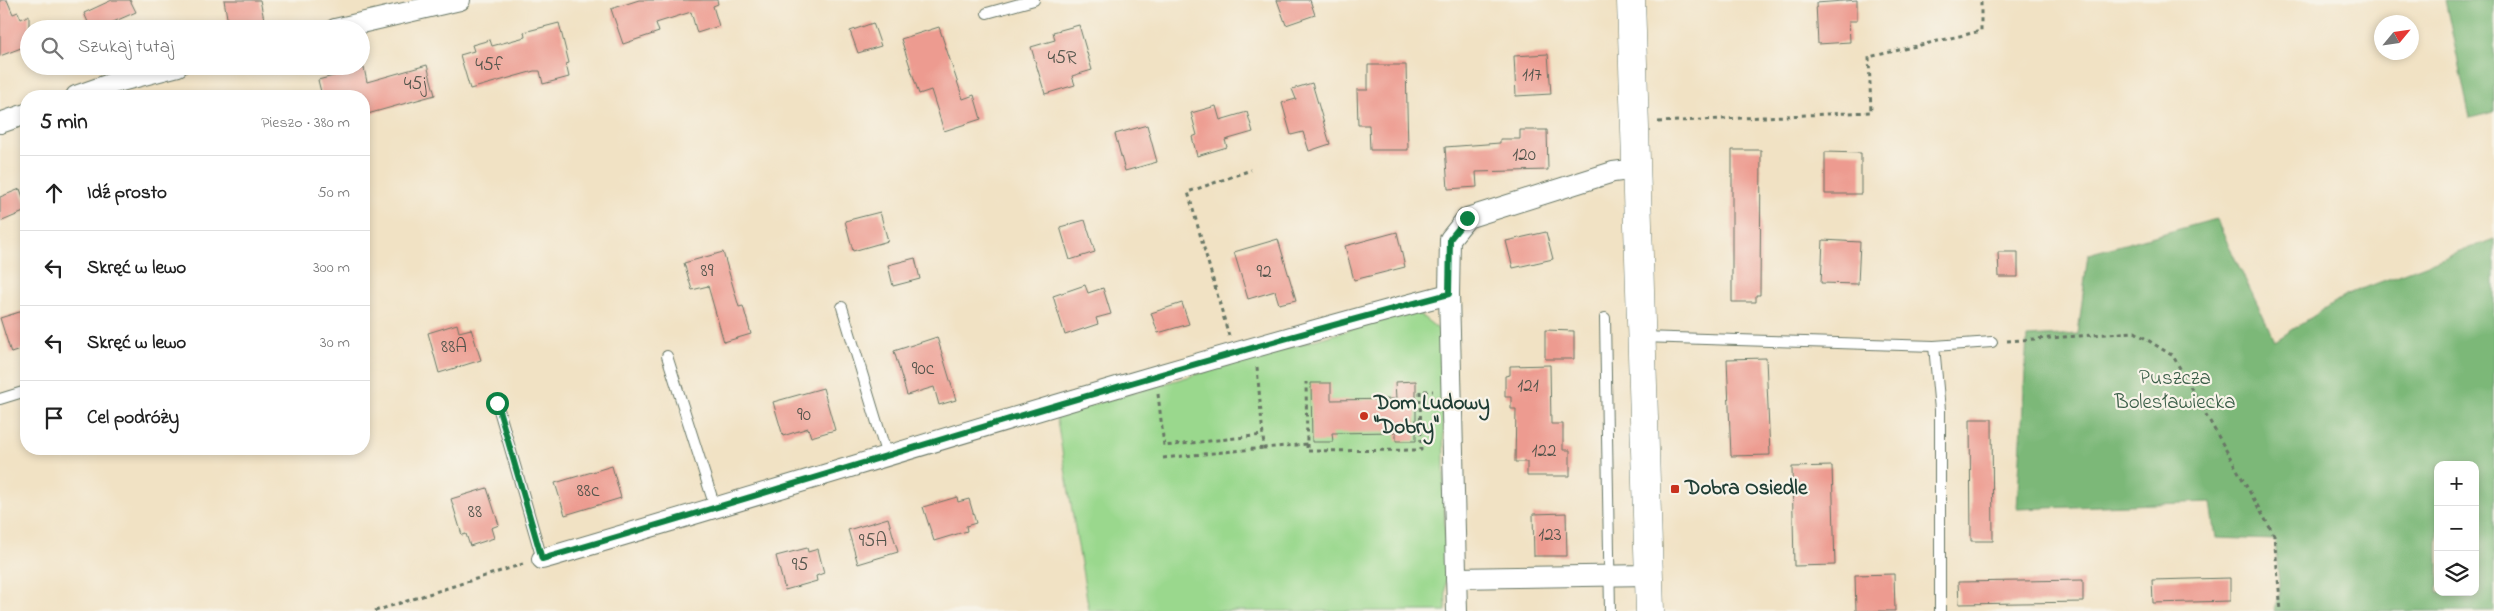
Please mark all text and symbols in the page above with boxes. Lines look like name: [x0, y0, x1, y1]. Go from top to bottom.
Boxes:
north arrow: [2374, 15, 2419, 60]
search box: [20, 20, 370, 75]
icon: search: [38, 34, 66, 62]
text: Szukaj tutaj: [78, 34, 174, 61]
house number: 45R: [1047, 45, 1077, 72]
house number: 45f: [475, 52, 503, 79]
house number: 117: [1522, 62, 1542, 89]
house number: 45j: [404, 71, 427, 98]
text: 5 min: [40, 108, 88, 138]
text: Pieszo · 380 m: [261, 111, 350, 135]
house number: 120: [1512, 142, 1536, 169]
icon: ahead: [40, 179, 68, 207]
text: Idź prosto: [87, 180, 167, 207]
text: 50 m: [318, 181, 350, 205]
route end: [1456, 207, 1479, 230]
icon: left: [40, 254, 68, 282]
text: Skręć w lewo: [87, 255, 186, 282]
text: 300 m: [313, 256, 350, 280]
house number: 89: [701, 258, 714, 285]
house number: 92: [1256, 259, 1272, 286]
icon: left: [40, 329, 68, 357]
text: Skręć w lewo: [87, 330, 186, 357]
text: 30 m: [320, 331, 350, 355]
house number: 88A: [441, 334, 467, 361]
house number: 90c: [912, 356, 935, 383]
park label: Puszcza Bolesławiecka: [2114, 364, 2235, 418]
house number: 121: [1517, 373, 1539, 400]
place label: Dom Ludowy "Dobry": [1373, 389, 1490, 445]
route start: [486, 392, 509, 415]
house number: 90: [797, 402, 811, 429]
icon: arrive: [40, 404, 68, 432]
text: Cel podróży: [87, 405, 179, 432]
marker: Dom Ludowy "Dobry": [1358, 410, 1370, 422]
house number: 122: [1532, 438, 1556, 465]
map controls: [2434, 461, 2479, 596]
button: +: [2434, 461, 2479, 506]
place label: Dobra Osiedle: [1684, 474, 1808, 504]
house number: 88c: [577, 478, 600, 505]
marker: Dobra Osiedle: [1669, 483, 1681, 495]
house number: 88: [468, 499, 482, 526]
button: −: [2434, 506, 2479, 551]
house number: 123: [1538, 522, 1562, 549]
house number: 95A: [859, 528, 887, 555]
button: layers: [2434, 551, 2479, 596]
house number: 95: [792, 552, 808, 579]

